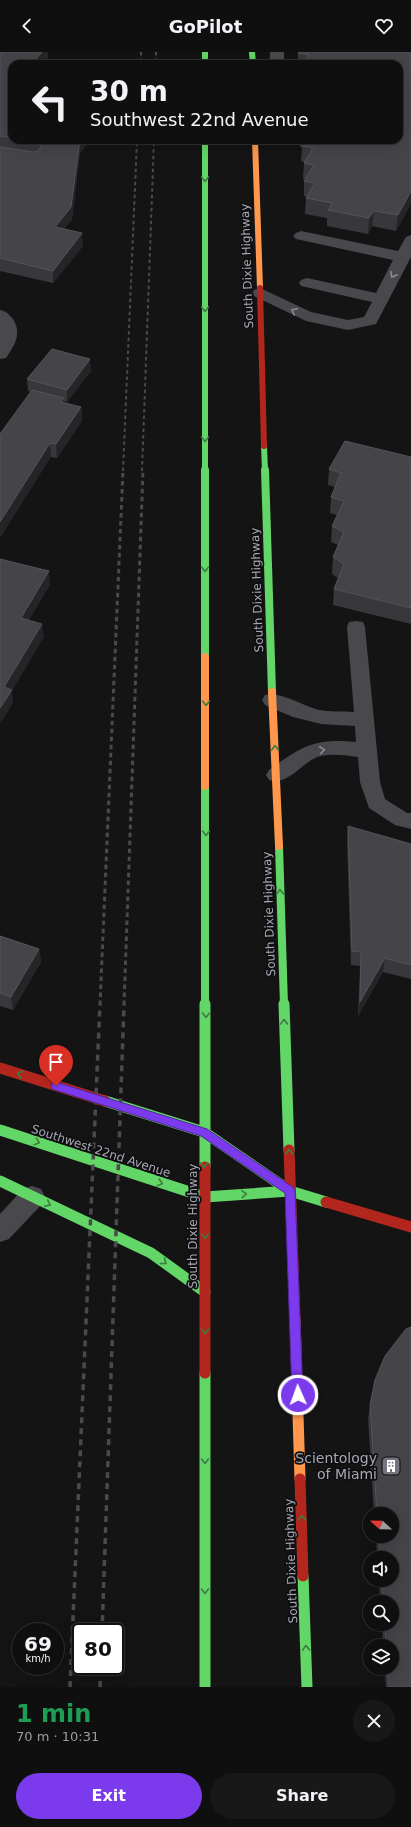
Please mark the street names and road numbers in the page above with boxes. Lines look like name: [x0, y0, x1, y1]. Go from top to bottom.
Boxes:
street label: South Dixie Highway: [238, 203, 256, 329]
street label: South Dixie Highway: [248, 527, 266, 653]
street label: South Dixie Highway: [260, 851, 278, 977]
street label: Southwest 22nd Avenue: [30, 1122, 172, 1180]
street label: South Dixie Highway: [186, 1164, 200, 1288]
street label: South Dixie Highway: [282, 1498, 300, 1624]

